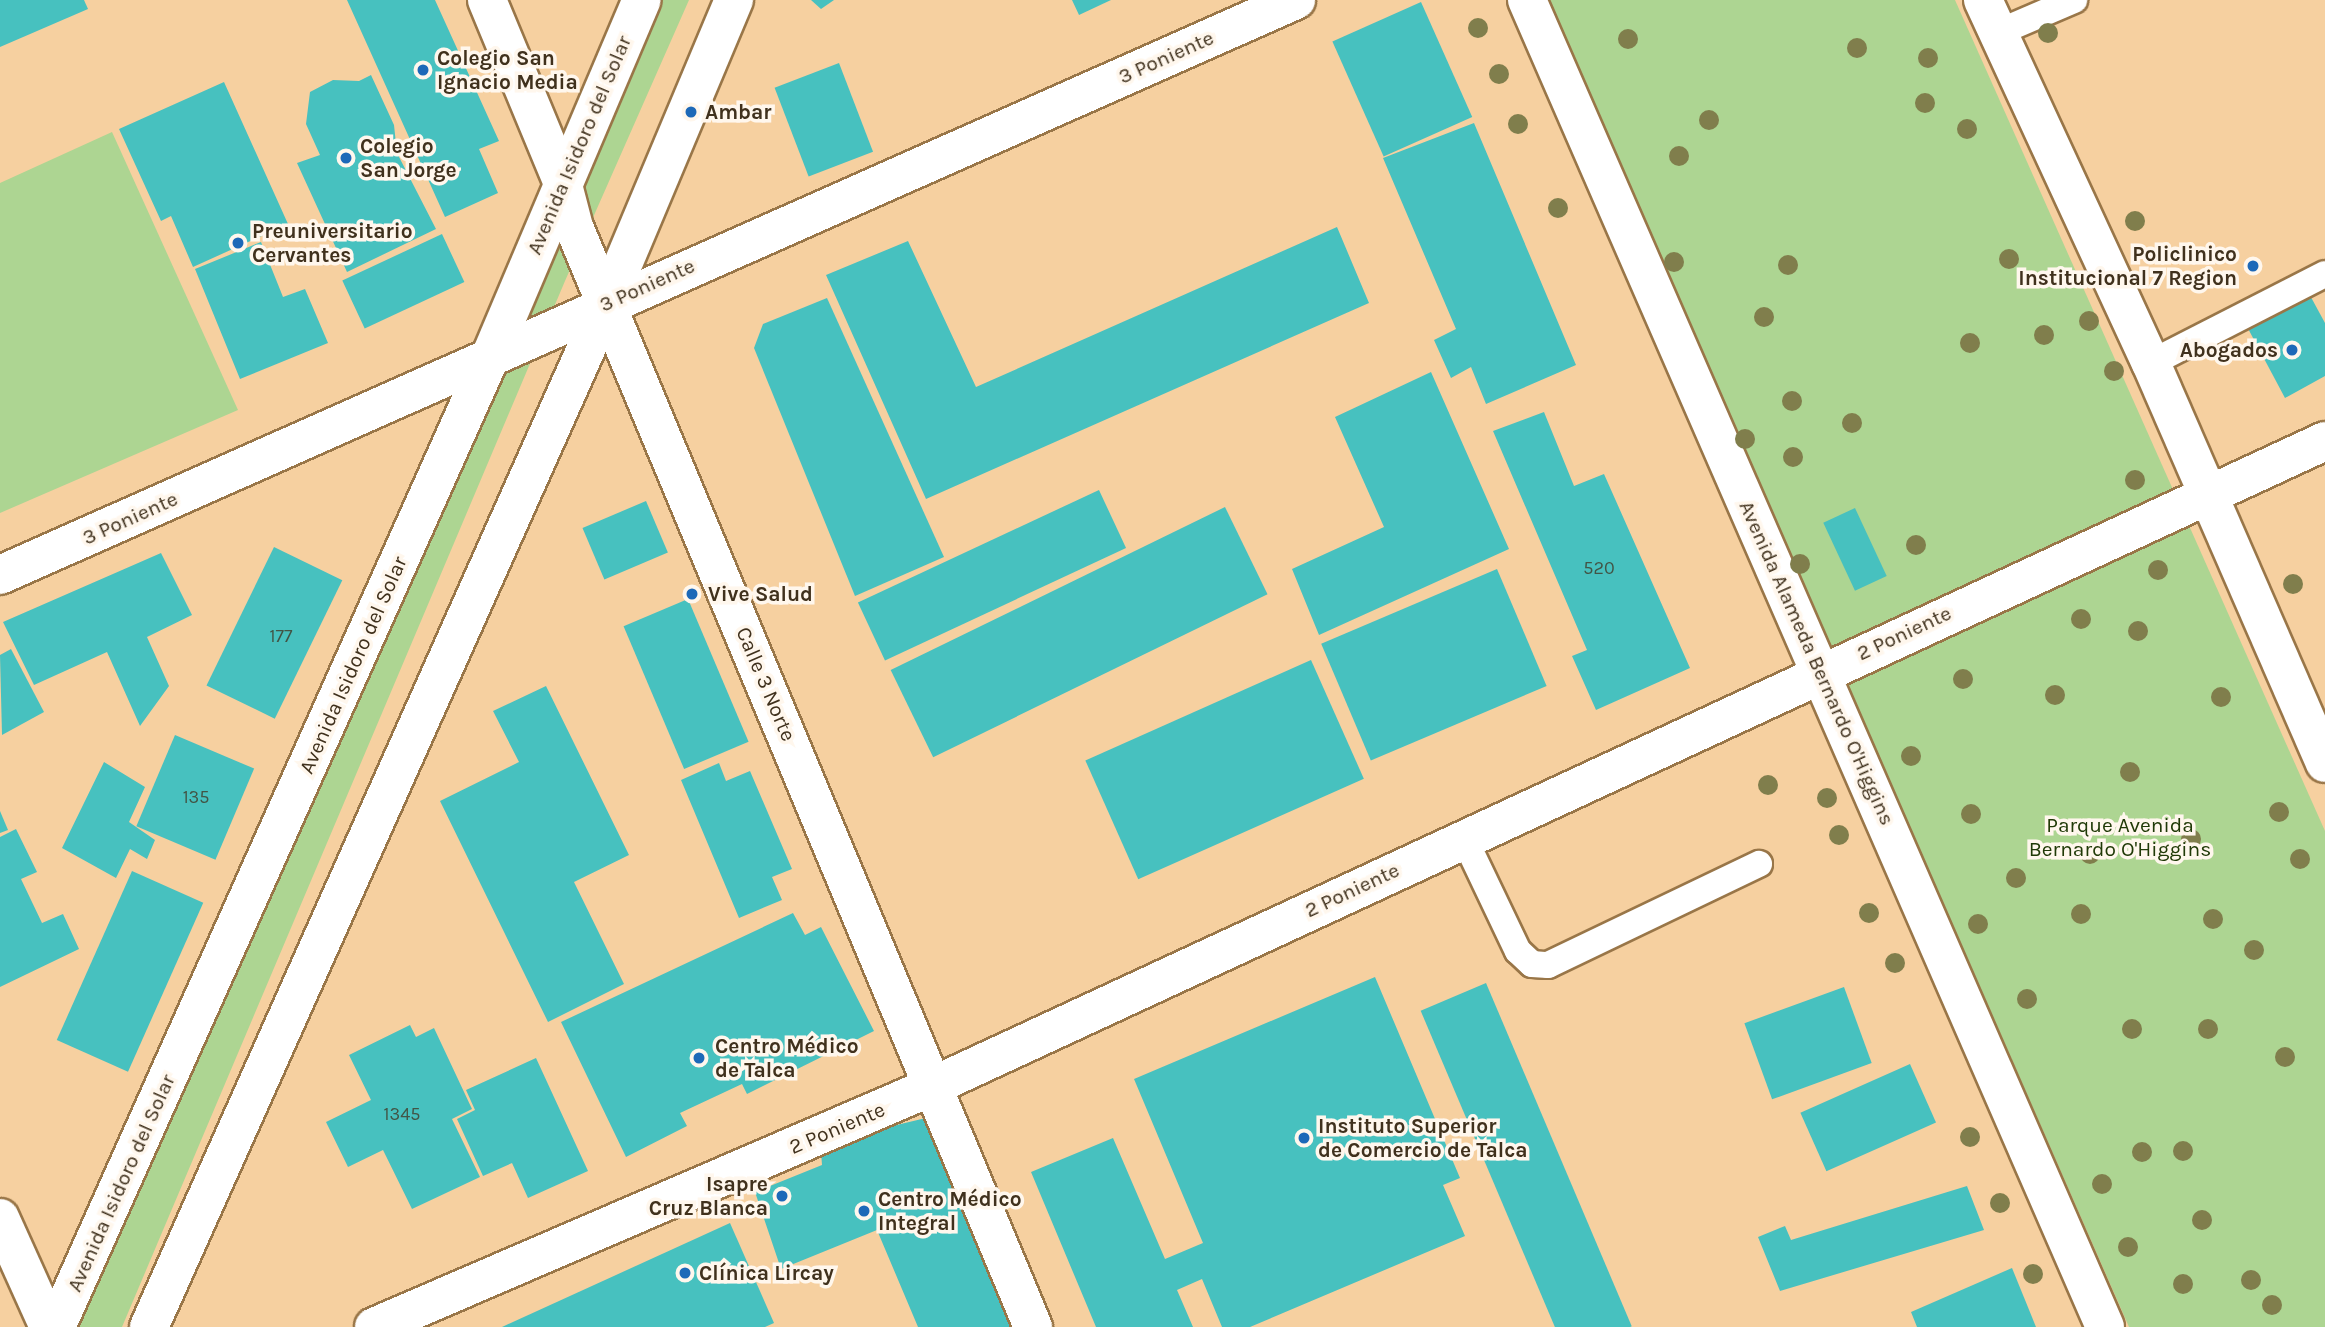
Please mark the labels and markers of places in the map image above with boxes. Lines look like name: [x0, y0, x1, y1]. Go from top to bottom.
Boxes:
place label: Colegio San Ignacio Media: [437, 45, 578, 95]
marker: Colegio San Ignacio Media: [415, 62, 431, 78]
place label: Ambar: [705, 99, 771, 125]
marker: Ambar: [683, 104, 699, 120]
place label: Colegio San Jorge: [360, 133, 457, 183]
marker: Colegio San Jorge: [338, 150, 354, 166]
place label: Preuniversitario Cervantes: [252, 218, 413, 268]
marker: Preuniversitario Cervantes: [230, 235, 246, 251]
place label: Policlinico Institucional 7 Region: [2018, 241, 2237, 291]
marker: Policlinico Institucional 7 Region: [2243, 256, 2263, 276]
place label: Abogados: [2180, 337, 2278, 363]
marker: Abogados: [2284, 342, 2300, 358]
place label: Vive Salud: [708, 581, 813, 607]
marker: Vive Salud: [682, 584, 702, 604]
place label: Centro Médico de Talca: [715, 1033, 859, 1083]
marker: Centro Médico de Talca: [689, 1048, 709, 1068]
place label: Instituto Superior de Comercio de Talca: [1318, 1113, 1528, 1163]
marker: Instituto Superior de Comercio de Talca: [1296, 1130, 1312, 1146]
place label: Isapre Cruz Blanca: [649, 1171, 768, 1221]
place label: Centro Médico Integral: [878, 1186, 1022, 1236]
marker: Isapre Cruz Blanca: [774, 1188, 790, 1204]
marker: Centro Médico Integral: [856, 1203, 872, 1219]
place label: Clínica Lircay: [699, 1260, 834, 1286]
marker: Clínica Lircay: [677, 1265, 693, 1281]

